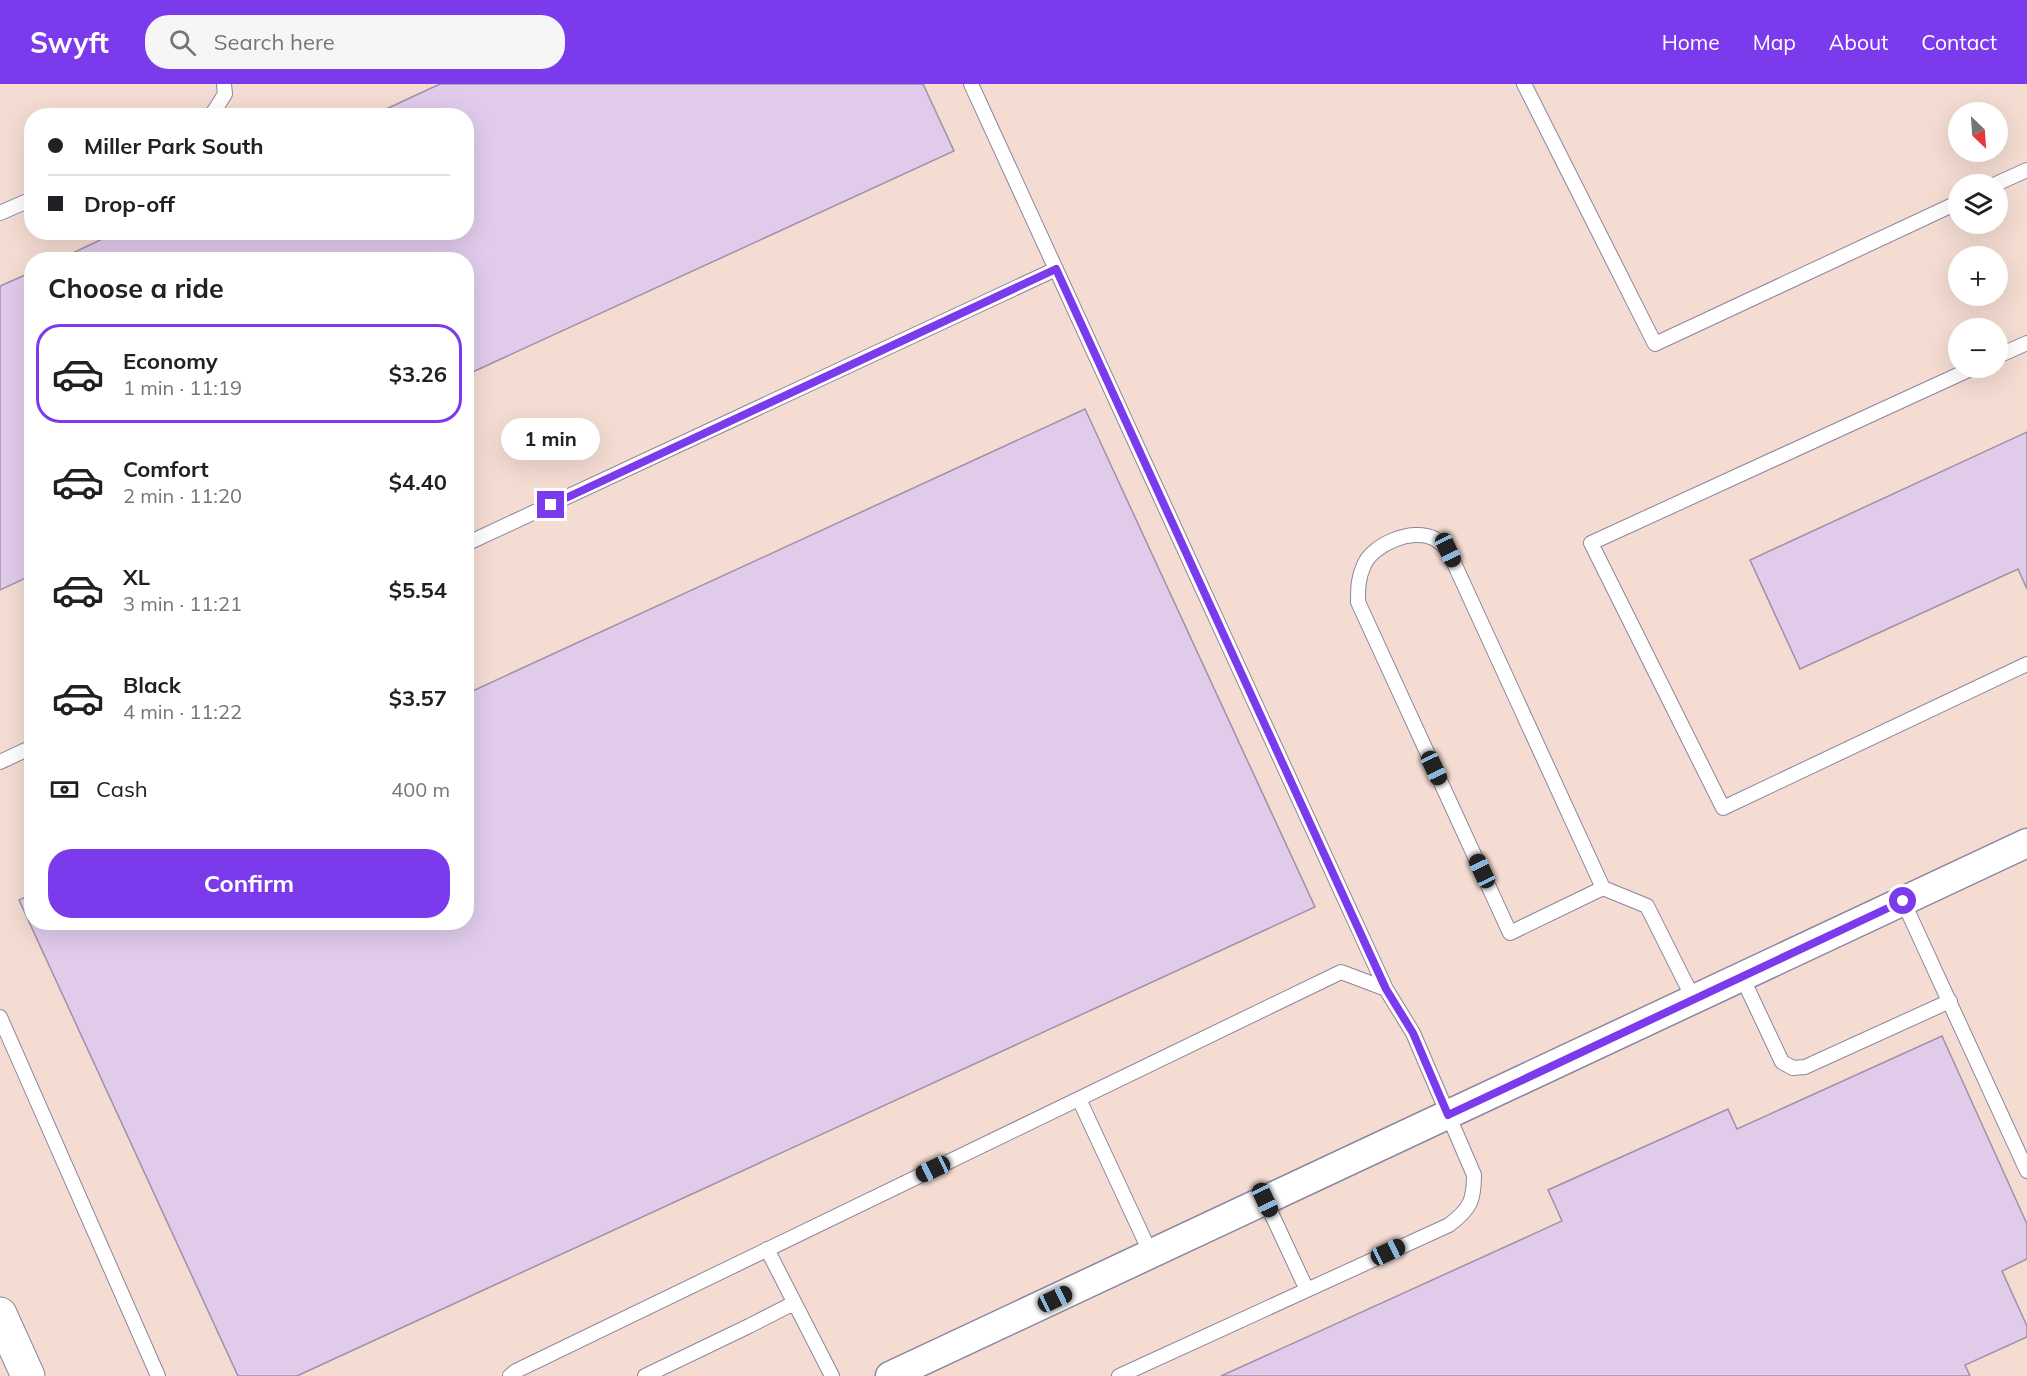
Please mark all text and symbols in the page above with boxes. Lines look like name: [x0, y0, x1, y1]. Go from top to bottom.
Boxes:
search box: [145, 15, 565, 69]
text: Swyft: [30, 25, 109, 60]
icon: search: [166, 26, 199, 59]
text: Search here: [214, 28, 335, 56]
text: Home: [1662, 29, 1720, 55]
text: Map: [1753, 29, 1796, 55]
text: About: [1829, 29, 1888, 55]
text: Contact: [1921, 29, 1997, 55]
north arrow: [1948, 102, 2008, 162]
map controls: [1948, 102, 2008, 378]
text: Miller Park South: [84, 132, 264, 160]
button: layers: [1948, 174, 2008, 234]
text: Drop-off: [84, 190, 175, 218]
button: +: [1948, 246, 2008, 306]
text: Choose a ride: [48, 271, 224, 305]
button: −: [1948, 318, 2008, 378]
icon: car: [51, 347, 105, 401]
text: Economy: [123, 347, 218, 375]
text: $3.26: [389, 360, 447, 388]
text: 1 min · 11:19: [123, 375, 242, 400]
callout: 1 min: [502, 418, 600, 460]
text: 1 min: [524, 426, 577, 451]
icon: car: [51, 455, 105, 509]
text: Comfort: [123, 455, 209, 483]
text: $4.40: [389, 468, 447, 496]
text: 2 min · 11:20: [123, 483, 242, 508]
route end: [537, 491, 564, 518]
car: [1432, 530, 1464, 570]
icon: car: [51, 563, 105, 617]
text: XL: [123, 563, 150, 591]
text: $5.54: [389, 576, 447, 604]
text: 3 min · 11:21: [123, 591, 242, 616]
icon: car: [51, 671, 105, 725]
text: Black: [123, 671, 181, 699]
text: $3.57: [389, 684, 447, 712]
text: 4 min · 11:22: [123, 699, 242, 724]
car: [1418, 748, 1450, 788]
icon: cash: [48, 773, 81, 806]
text: Cash: [96, 775, 148, 803]
text: 400 m: [391, 777, 450, 802]
button: Confirm: [48, 849, 450, 918]
car: [1466, 851, 1498, 891]
route start: [1889, 887, 1916, 914]
car: [913, 1153, 953, 1185]
car: [1249, 1180, 1281, 1220]
car: [1368, 1236, 1408, 1268]
car: [1035, 1283, 1075, 1315]

